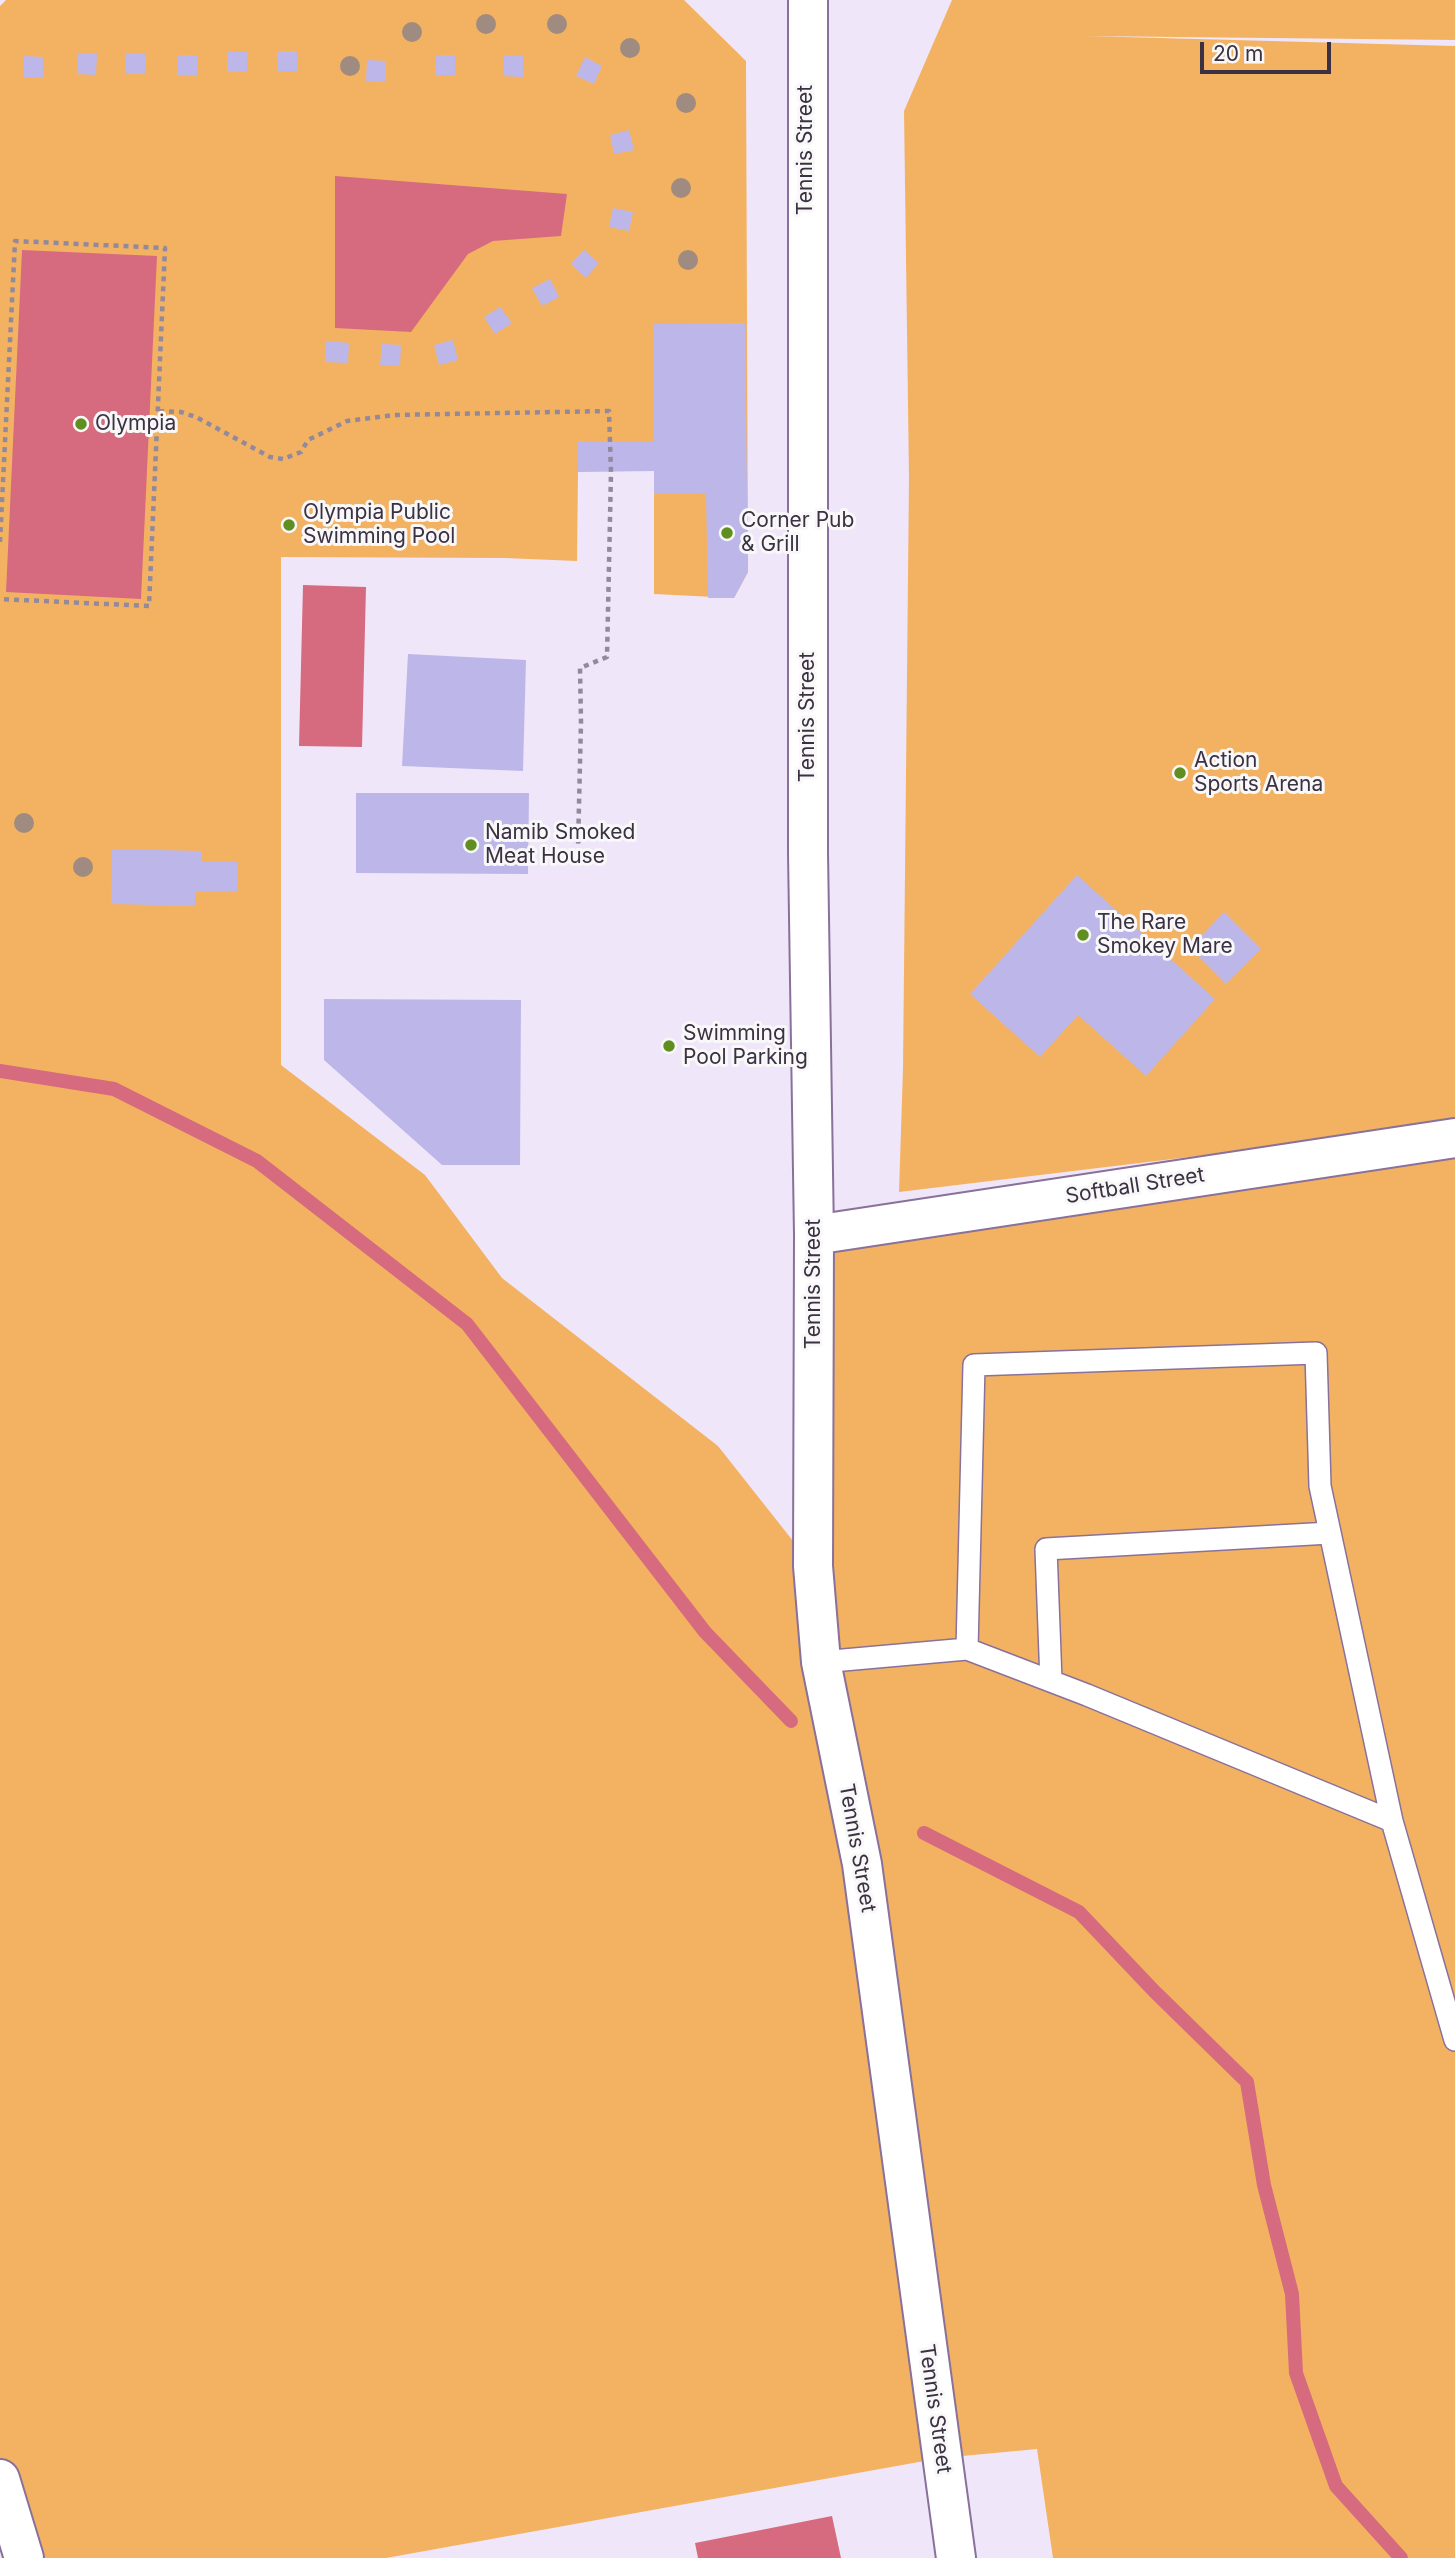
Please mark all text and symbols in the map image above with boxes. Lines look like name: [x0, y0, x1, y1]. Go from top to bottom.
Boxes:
scale bar: [1203, 28, 1334, 72]
text: 20 m: [1213, 41, 1263, 66]
street label: Tennis Street: [793, 85, 819, 215]
place label: Olympia: [95, 411, 176, 437]
marker: Olympia: [73, 416, 89, 432]
place label: Olympia Public Swimming Pool: [303, 500, 455, 550]
place label: Corner Pub & Grill: [741, 508, 854, 558]
marker: Olympia Public Swimming Pool: [281, 517, 297, 533]
marker: Corner Pub & Grill: [719, 525, 735, 541]
street label: Tennis Street: [795, 652, 821, 782]
place label: Action Sports Arena: [1194, 748, 1323, 798]
marker: Action Sports Arena: [1172, 765, 1188, 781]
place label: Namib Smoked Meat House: [485, 820, 635, 870]
marker: Namib Smoked Meat House: [463, 837, 479, 853]
place label: The Rare Smokey Mare: [1097, 910, 1233, 960]
marker: The Rare Smokey Mare: [1075, 927, 1091, 943]
place label: Swimming Pool Parking: [683, 1021, 808, 1071]
marker: Swimming Pool Parking: [661, 1038, 677, 1054]
street label: Softball Street: [1064, 1163, 1206, 1209]
street label: Tennis Street: [801, 1219, 827, 1349]
street label: Tennis Street: [833, 1782, 881, 1914]
street label: Tennis Street: [913, 2343, 957, 2475]

